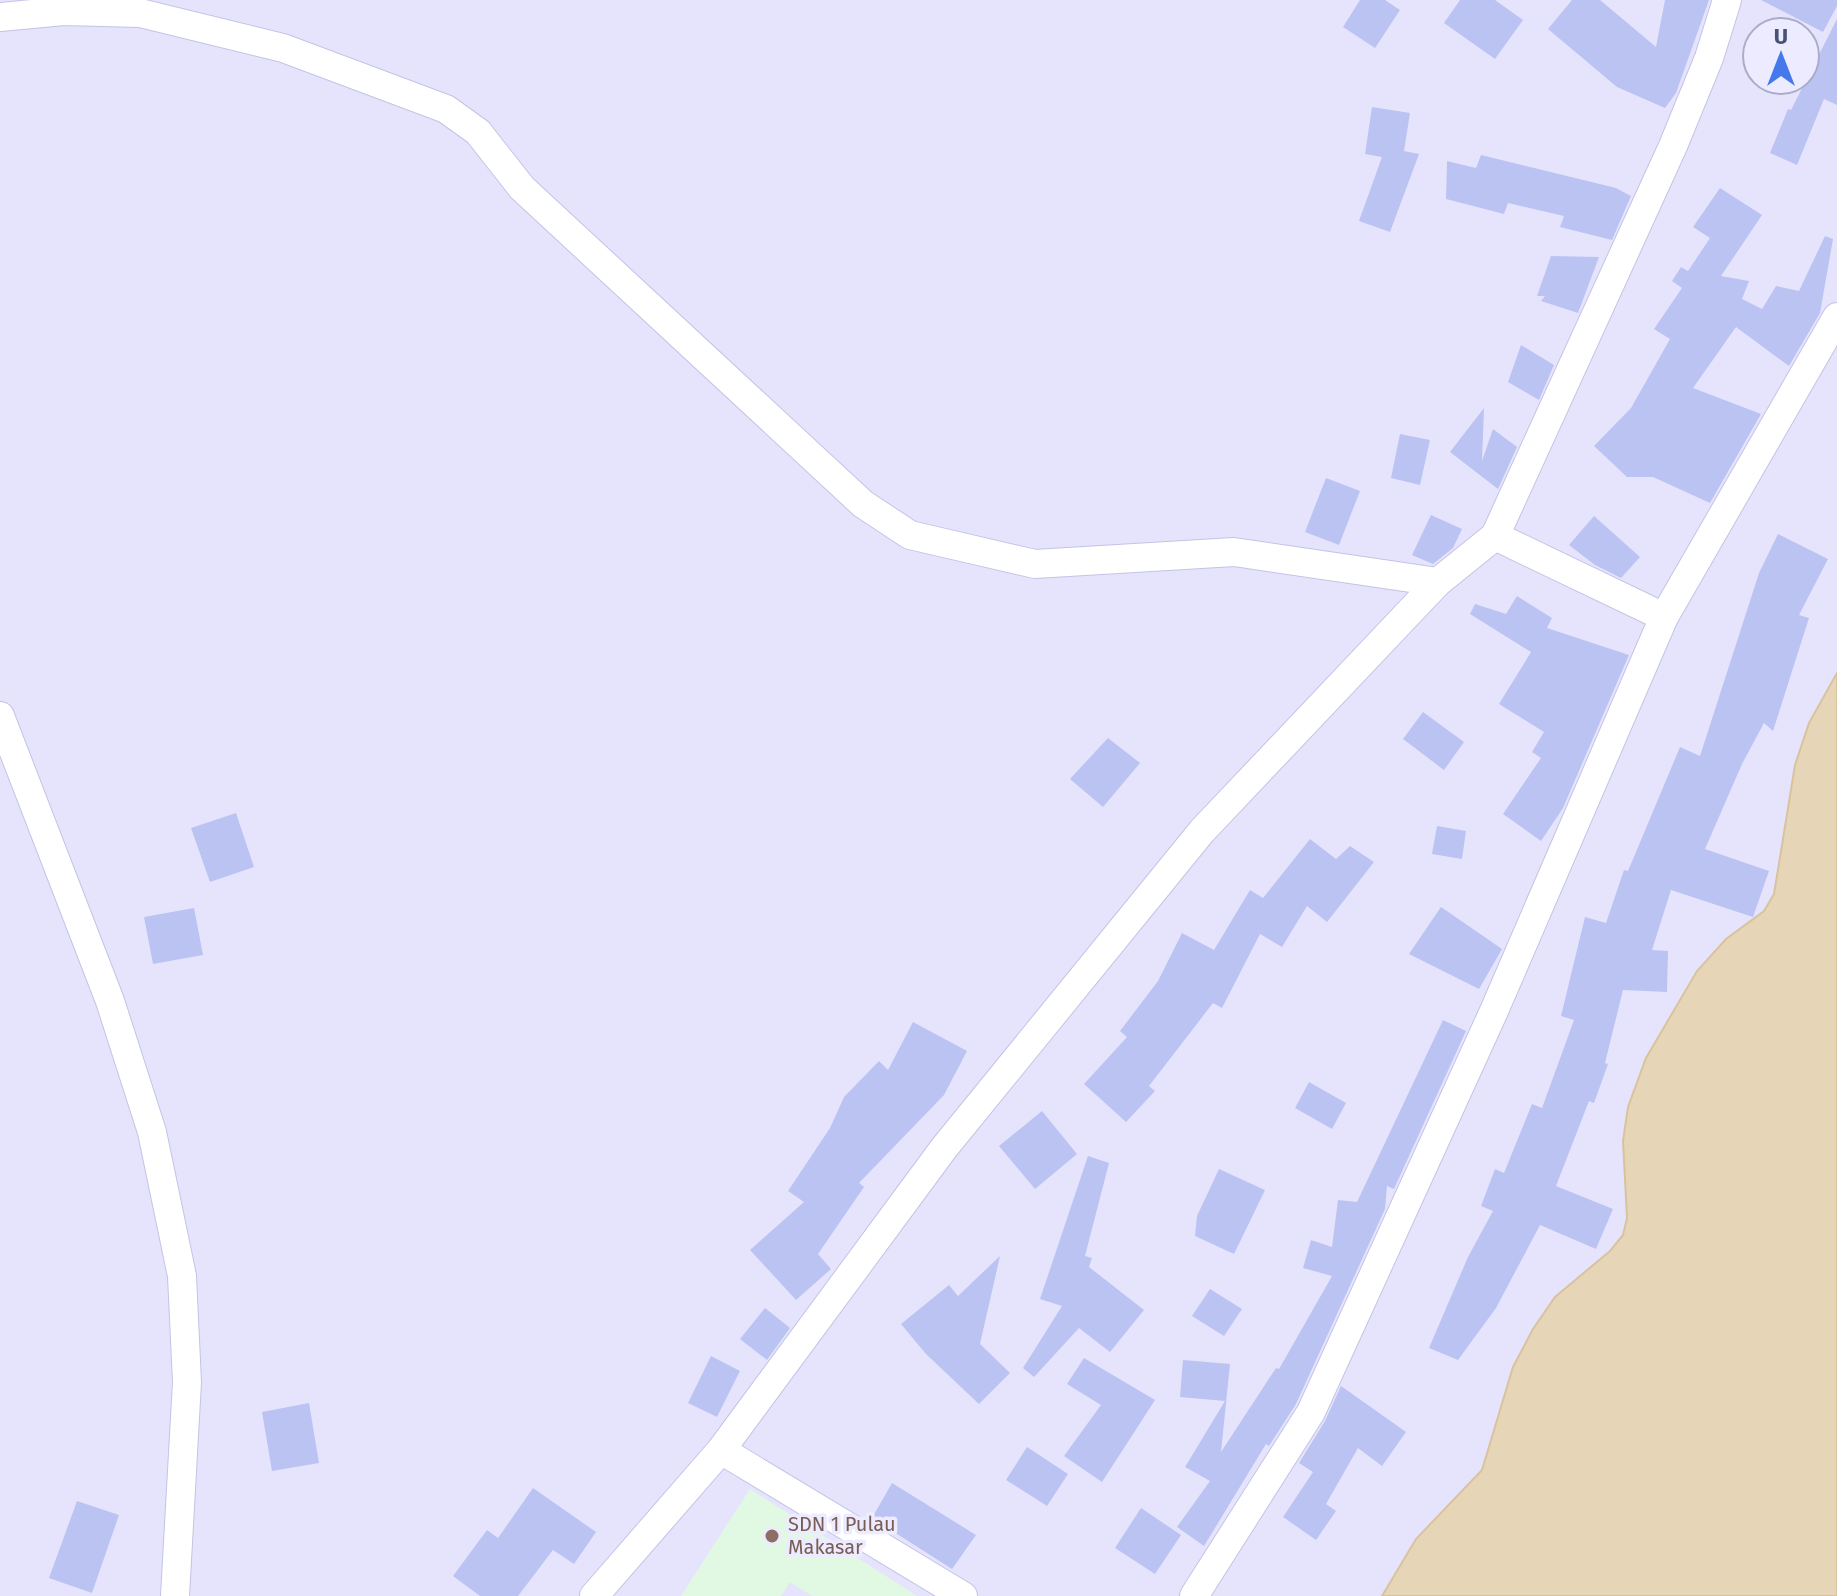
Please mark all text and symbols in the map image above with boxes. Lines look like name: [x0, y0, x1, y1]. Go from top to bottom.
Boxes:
north arrow: [1741, 16, 1821, 96]
text: U: [1774, 23, 1788, 50]
place label: SDN 1 Pulau Makasar: [788, 1512, 896, 1559]
marker: SDN 1 Pulau Makasar: [763, 1527, 781, 1545]

